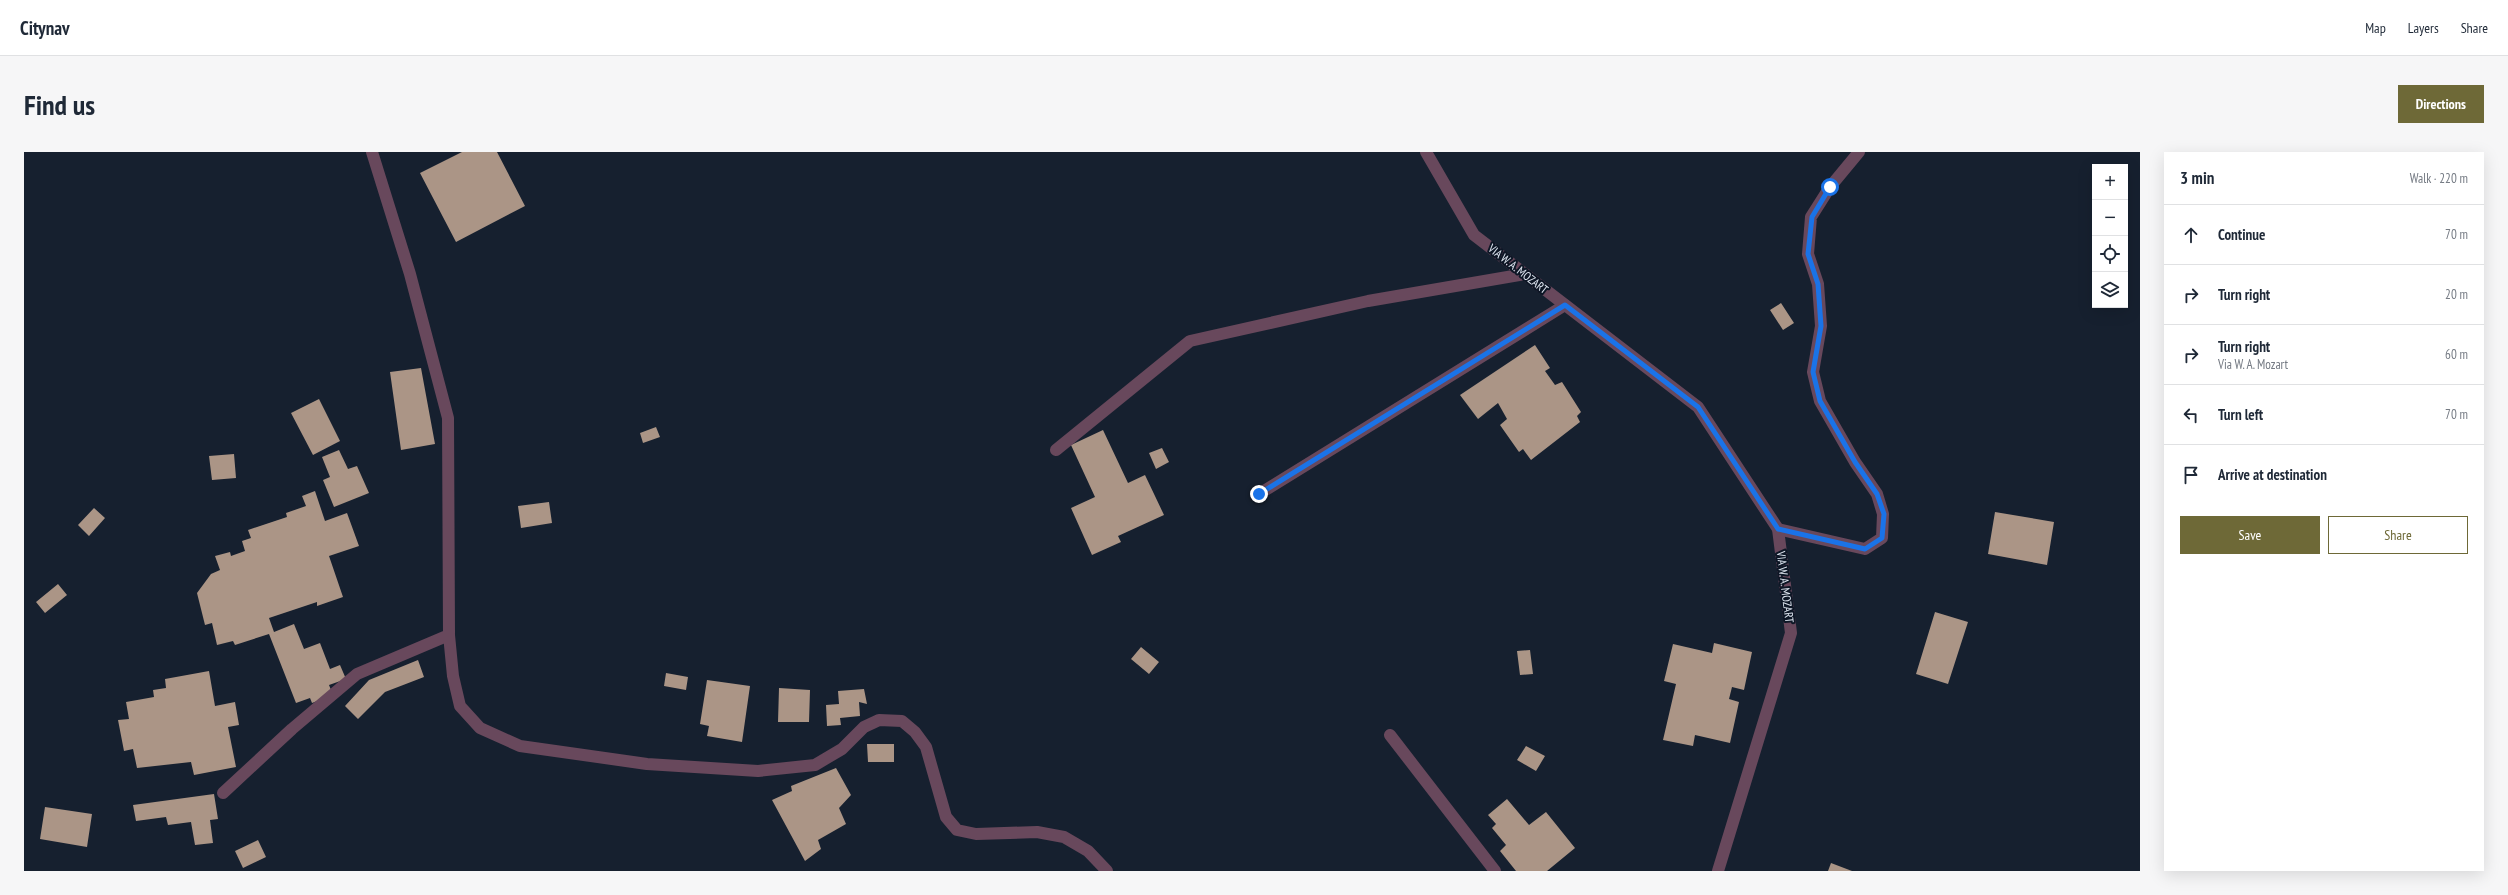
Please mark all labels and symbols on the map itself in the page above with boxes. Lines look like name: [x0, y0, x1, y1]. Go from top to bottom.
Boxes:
route start: [1821, 178, 1839, 196]
street label: VIA W. A. MOZART: [1485, 240, 1552, 297]
route end: [1250, 485, 1268, 503]
street label: VIA W. A. MOZART: [1774, 549, 1797, 624]

